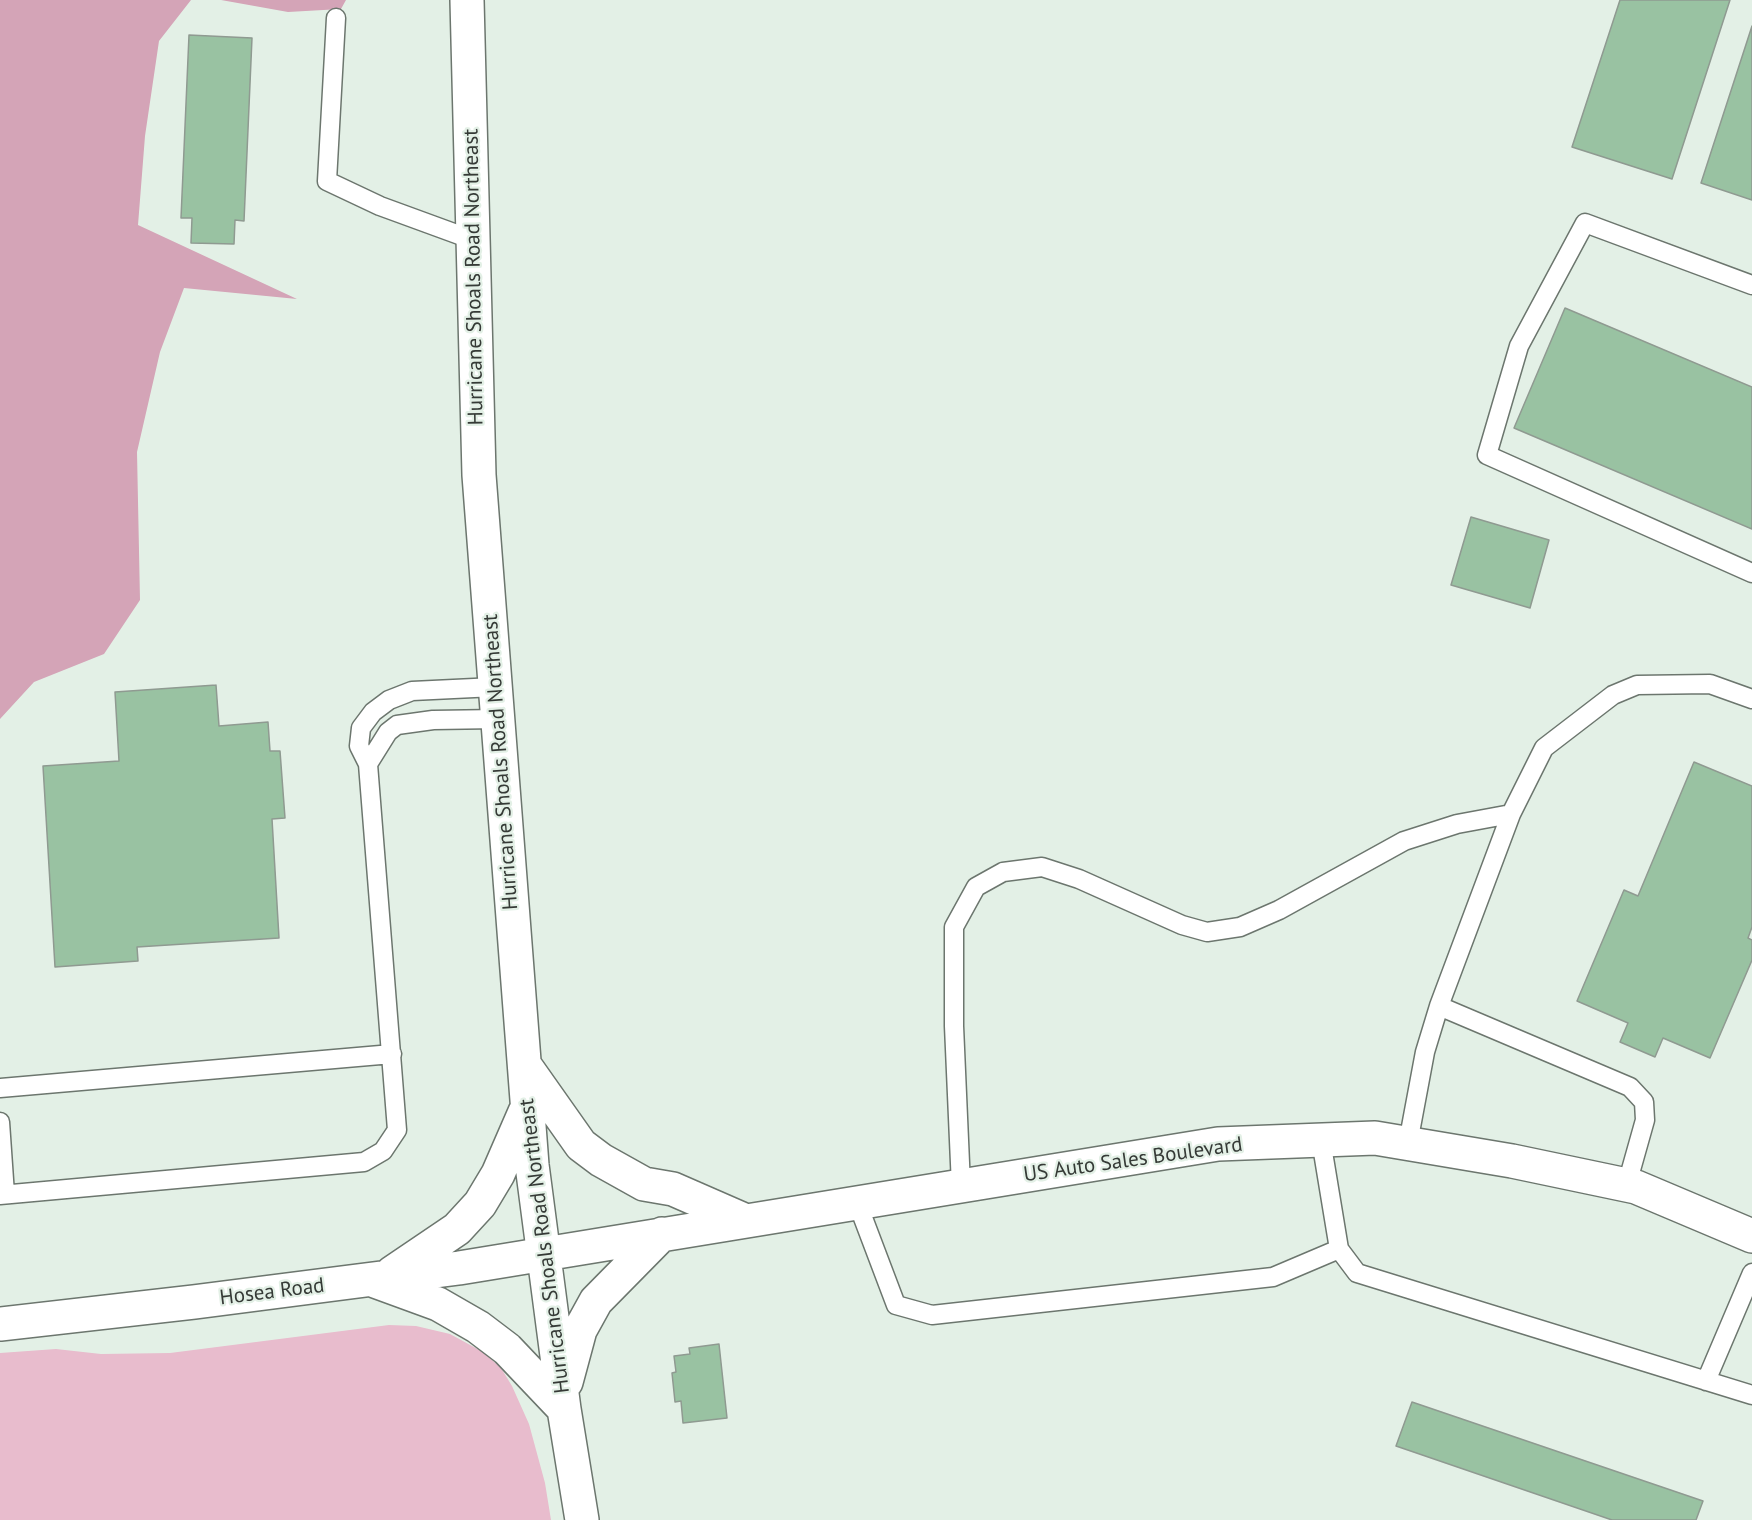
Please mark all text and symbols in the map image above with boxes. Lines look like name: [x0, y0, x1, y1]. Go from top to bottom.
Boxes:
street label: Hurricane Shoals Road Northeast: [459, 128, 489, 426]
street label: Hurricane Shoals Road Northeast: [478, 613, 524, 911]
street label: Hurricane Shoals Road Northeast: [514, 1097, 576, 1395]
street label: US Auto Sales Boulevard: [1022, 1132, 1244, 1188]
street label: Hosea Road: [218, 1273, 326, 1311]

